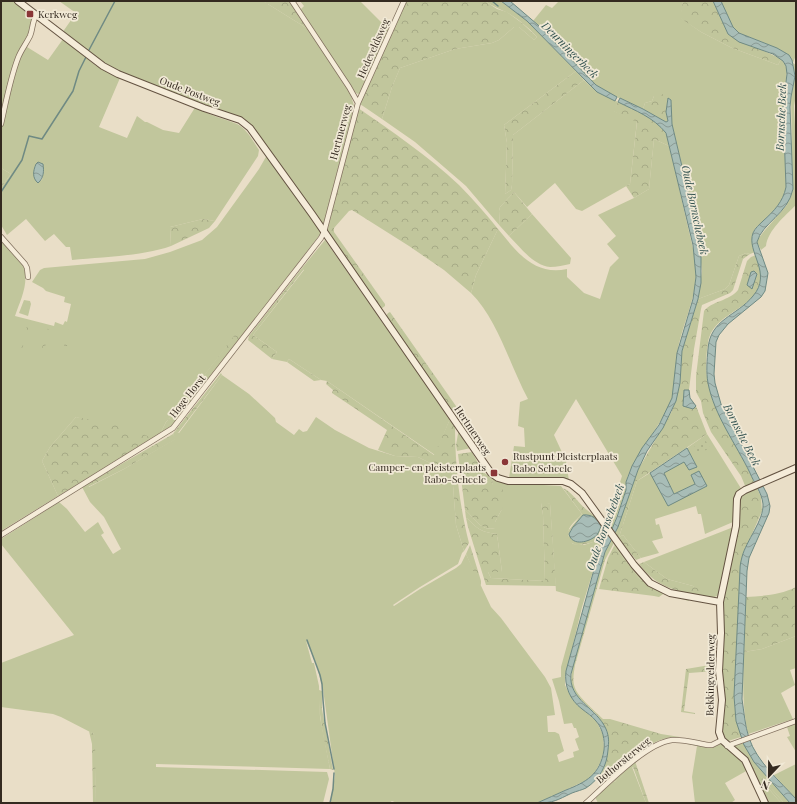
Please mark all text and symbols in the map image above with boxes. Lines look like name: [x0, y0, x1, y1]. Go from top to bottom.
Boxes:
place label: Kerkweg: [38, 7, 78, 21]
marker: Kerkweg: [25, 9, 35, 19]
street label: Hedeveldsweg: [354, 15, 393, 80]
water label: Deurningerbeek: [538, 17, 602, 82]
street label: Oude Postweg: [158, 73, 223, 109]
water label: Bornsche Beek: [772, 83, 789, 152]
street label: Hertmerweg: [326, 102, 354, 161]
water label: Oude Bornschebeek: [679, 164, 712, 256]
street label: Hoge Horst: [166, 371, 208, 420]
water label: Bornsche Beek: [720, 400, 765, 469]
street label: Hertmerweg: [451, 403, 495, 458]
place label: Rustpunt Pleisterplaats Rabo Scheele: [513, 449, 617, 475]
marker: Rustpunt Pleisterplaats Rabo Scheele: [500, 457, 510, 467]
place label: Camper- en pleisterplaats Rabo-Scheele: [368, 460, 486, 486]
marker: Camper- en pleisterplaats Rabo-Scheele: [489, 468, 499, 478]
water label: Oude Bornschebeek: [582, 481, 627, 572]
street label: Bekkingvelderweg: [702, 633, 718, 716]
street label: Bothorsterweg: [593, 733, 654, 786]
north arrow: [749, 756, 789, 796]
text: N: [759, 777, 772, 794]

